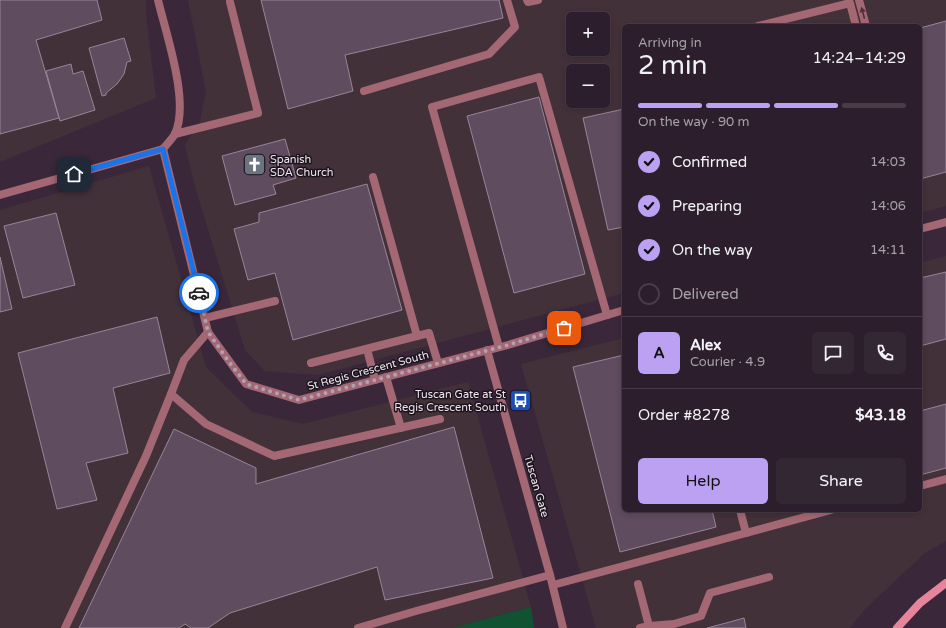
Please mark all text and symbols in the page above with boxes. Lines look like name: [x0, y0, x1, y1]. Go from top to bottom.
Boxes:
one-way arrow: [859, 7, 865, 19]
map controls: [566, 12, 610, 108]
button: +: [566, 12, 610, 56]
text: Arriving in: [638, 35, 702, 51]
text: 14:24–14:29: [812, 49, 906, 67]
text: 2 min: [638, 50, 707, 81]
button: −: [566, 64, 610, 108]
text: On the way · 90 m: [638, 114, 750, 130]
icon: check: [638, 151, 660, 173]
church icon: Spanish SDA Church: [241, 152, 267, 178]
place label: Spanish SDA Church: [270, 153, 334, 179]
text: Confirmed: [672, 153, 747, 171]
text: 14:03: [870, 154, 906, 170]
pin: [57, 157, 91, 191]
icon: home: [63, 163, 85, 185]
icon: check: [638, 195, 660, 217]
text: Preparing: [672, 197, 742, 215]
text: 14:06: [870, 198, 906, 214]
icon: check: [638, 239, 660, 261]
text: On the way: [672, 241, 752, 259]
text: 14:11: [870, 242, 906, 258]
courier: [179, 273, 219, 313]
icon: car: [188, 282, 210, 304]
text: Delivered: [672, 285, 739, 303]
pin: [547, 311, 581, 345]
icon: bag: [553, 317, 575, 339]
button: chat: [812, 332, 854, 374]
button: phone: [864, 332, 906, 374]
text: Alex: [690, 336, 721, 354]
text: A: [653, 344, 665, 362]
street label: St Regis Crescent South: [306, 348, 430, 393]
text: Courier · 4.9: [690, 354, 765, 370]
bus stop icon: Tuscan Gate at St Regis Crescent South: [508, 387, 534, 413]
place label: Tuscan Gate at St Regis Crescent South: [394, 388, 506, 414]
text: Order #8278: [638, 406, 730, 424]
text: $43.18: [855, 406, 906, 424]
street label: Tuscan Gate: [521, 453, 552, 519]
button: Help: [638, 458, 768, 504]
button: Share: [776, 458, 906, 504]

